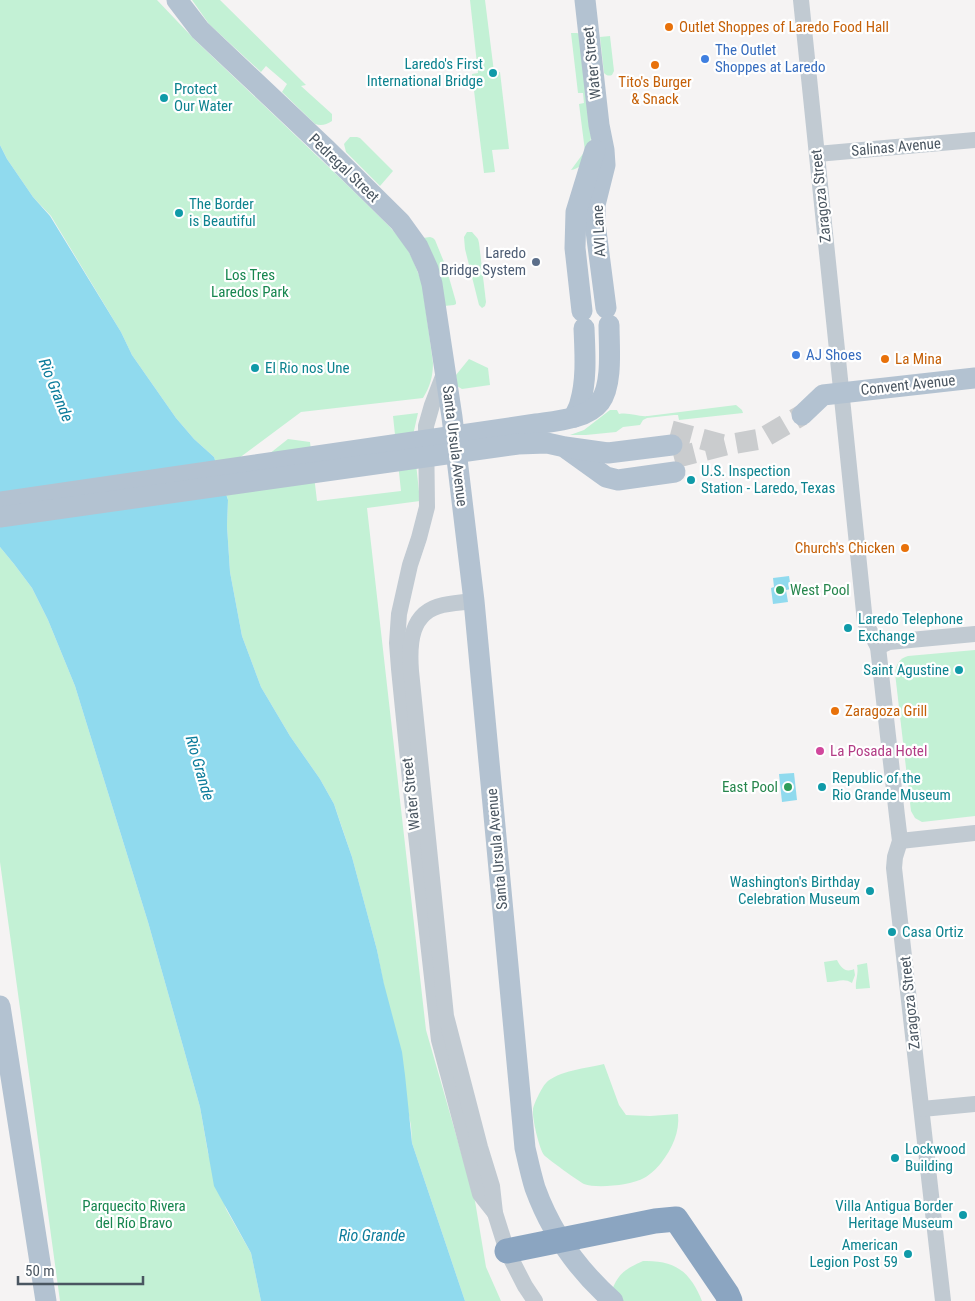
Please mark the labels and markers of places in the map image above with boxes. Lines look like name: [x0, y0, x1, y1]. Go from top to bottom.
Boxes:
place label: Outlet Shoppes of Laredo Food Hall: [679, 18, 889, 36]
marker: Outlet Shoppes of Laredo Food Hall: [663, 21, 675, 33]
place label: The Outlet Shoppes at Laredo: [715, 41, 825, 76]
marker: The Outlet Shoppes at Laredo: [699, 53, 711, 65]
place label: Laredo's First International Bridge: [367, 55, 483, 90]
marker: Tito's Burger & Snack: [649, 59, 661, 71]
marker: Laredo's First International Bridge: [487, 67, 499, 79]
place label: Tito's Burger & Snack: [618, 73, 692, 108]
place label: Protect Our Water: [174, 80, 233, 115]
marker: Protect Our Water: [158, 92, 170, 104]
place label: The Border is Beautiful: [189, 195, 256, 230]
marker: The Border is Beautiful: [173, 207, 185, 219]
place label: Laredo Bridge System: [441, 244, 526, 279]
marker: Laredo Bridge System: [530, 256, 542, 268]
place label: AJ Shoes: [806, 346, 862, 364]
marker: AJ Shoes: [790, 349, 802, 361]
place label: La Mina: [895, 350, 942, 368]
marker: La Mina: [879, 353, 891, 365]
place label: El Rio nos Une: [265, 359, 350, 377]
marker: El Rio nos Une: [249, 362, 261, 374]
place label: U.S. Inspection Station - Laredo, Texas: [701, 462, 835, 497]
marker: U.S. Inspection Station - Laredo, Texas: [685, 474, 697, 486]
place label: Church's Chicken: [795, 539, 895, 557]
marker: Church's Chicken: [899, 542, 911, 554]
place label: West Pool: [790, 581, 850, 599]
marker: West Pool: [774, 584, 786, 596]
place label: Laredo Telephone Exchange: [858, 610, 963, 645]
marker: Laredo Telephone Exchange: [842, 622, 854, 634]
place label: Saint Agustine: [863, 661, 949, 679]
marker: Saint Agustine: [953, 664, 965, 676]
place label: Zaragoza Grill: [845, 702, 927, 720]
marker: Zaragoza Grill: [829, 705, 841, 717]
place label: La Posada Hotel: [830, 742, 927, 760]
marker: La Posada Hotel: [814, 745, 826, 757]
place label: Republic of the Rio Grande Museum: [832, 769, 951, 804]
place label: East Pool: [722, 778, 778, 796]
marker: East Pool: [782, 781, 794, 793]
marker: Republic of the Rio Grande Museum: [816, 781, 828, 793]
place label: Washington's Birthday Celebration Museum: [730, 873, 860, 908]
marker: Washington's Birthday Celebration Museum: [864, 885, 876, 897]
place label: Casa Ortiz: [902, 923, 964, 941]
marker: Casa Ortiz: [886, 926, 898, 938]
place label: Lockwood Building: [905, 1140, 966, 1175]
marker: Lockwood Building: [889, 1152, 901, 1164]
place label: Villa Antigua Border Heritage Museum: [835, 1197, 953, 1232]
marker: Villa Antigua Border Heritage Museum: [957, 1209, 969, 1221]
place label: American Legion Post 59: [809, 1236, 898, 1271]
marker: American Legion Post 59: [902, 1248, 914, 1260]

